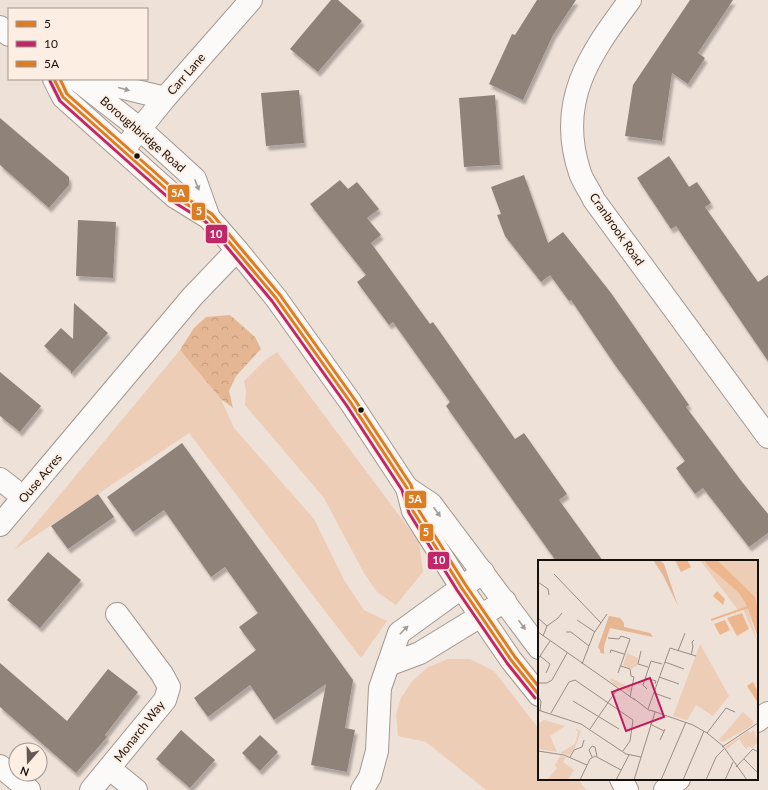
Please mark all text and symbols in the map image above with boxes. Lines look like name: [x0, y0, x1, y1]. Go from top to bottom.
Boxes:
legend: [8, 8, 148, 80]
text: 5: [44, 16, 51, 31]
text: 10: [44, 36, 58, 51]
street label: Carr Lane: [164, 50, 208, 98]
text: 5A: [44, 56, 60, 71]
one-way arrow: [119, 86, 131, 92]
street label: Boroughbridge Road: [97, 93, 189, 175]
unlabelled marker: [132, 151, 142, 161]
one-way arrow: [194, 180, 200, 192]
line badge: 5A: [167, 184, 190, 203]
text: 5A: [171, 186, 185, 199]
street label: Cranbrook Road: [586, 190, 648, 268]
line badge: 5: [191, 202, 206, 221]
text: 5: [196, 204, 202, 217]
line badge: 10: [205, 224, 228, 244]
text: 10: [210, 227, 223, 240]
unlabelled marker: [356, 405, 366, 415]
street label: Ouse Acres: [15, 450, 65, 506]
line badge: 5A: [404, 490, 427, 509]
text: 5A: [408, 492, 422, 505]
one-way arrow: [433, 507, 441, 518]
line badge: 5: [419, 523, 434, 542]
text: 5: [423, 525, 429, 538]
line badge: 10: [427, 551, 450, 570]
text: 10: [433, 553, 446, 566]
inset map: [538, 560, 758, 780]
one-way arrow: [518, 619, 526, 630]
one-way arrow: [399, 625, 409, 635]
street label: Monarch Way: [110, 697, 168, 765]
north arrow: [8, 742, 48, 782]
text: N: [18, 764, 31, 779]

